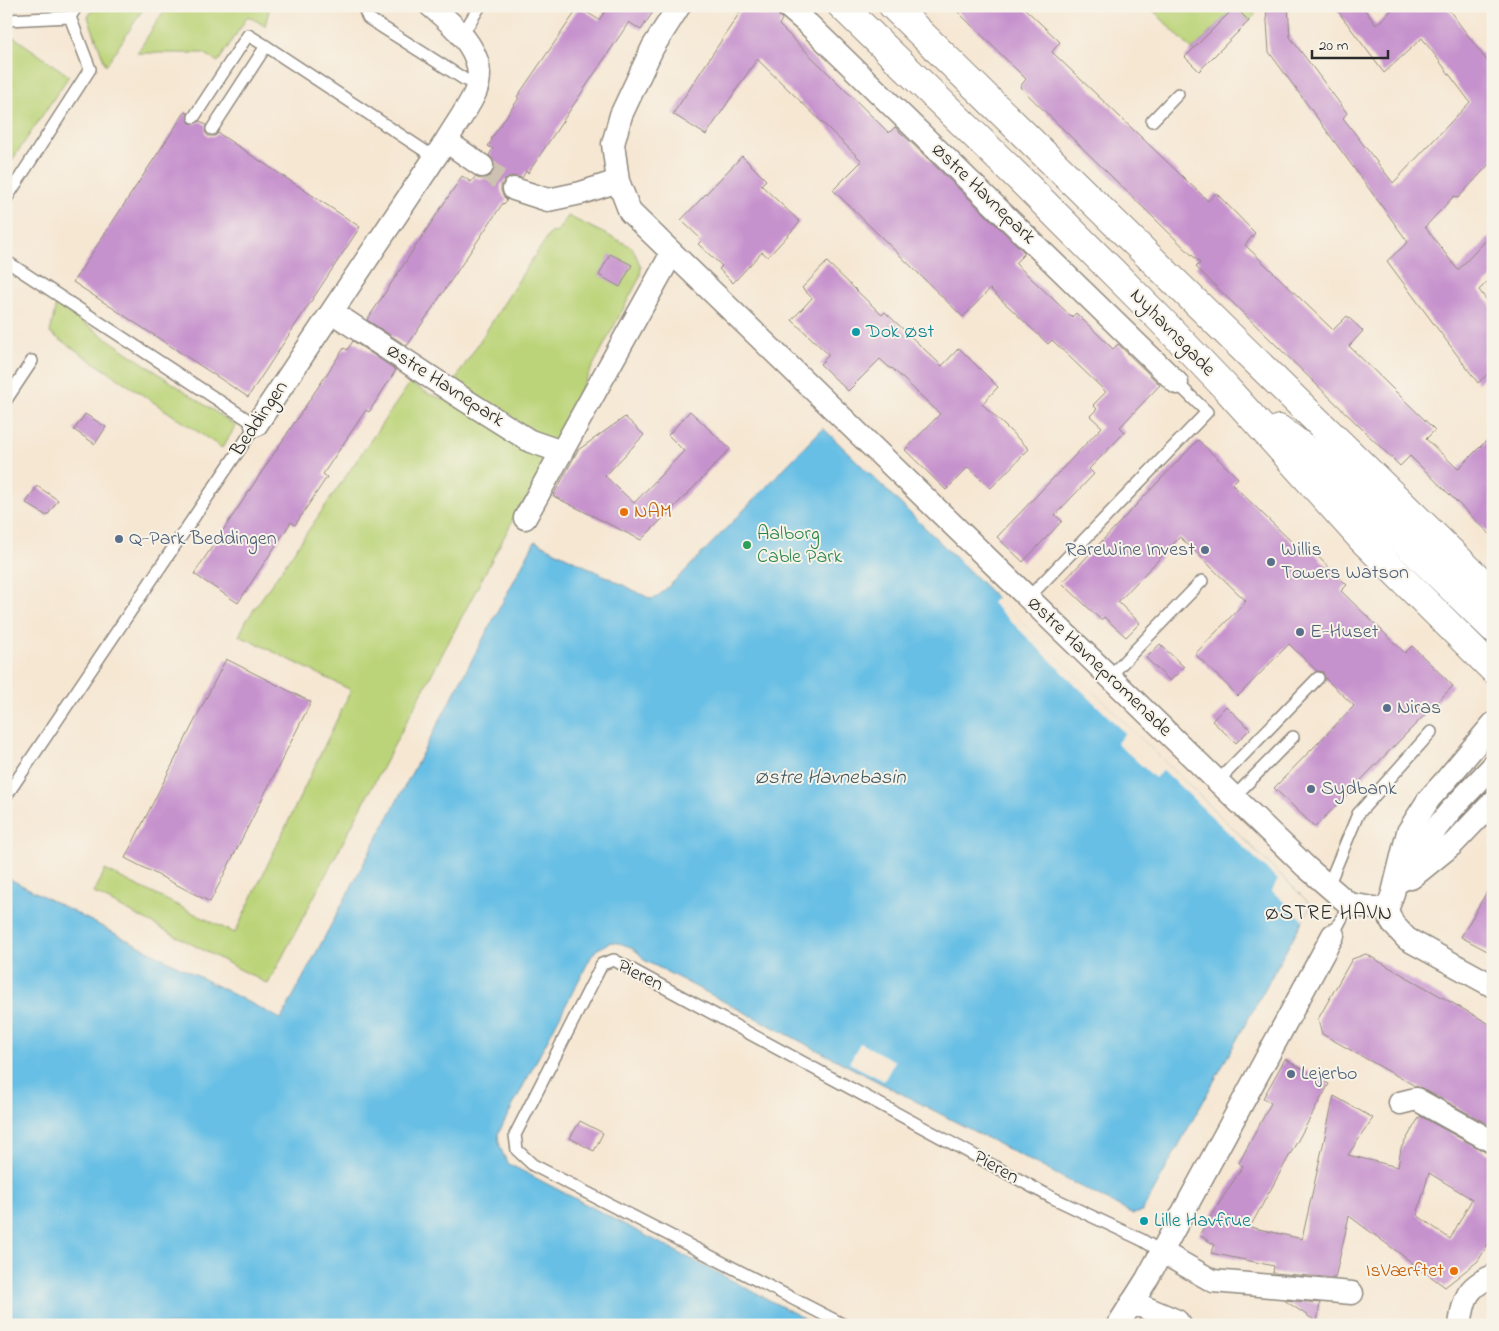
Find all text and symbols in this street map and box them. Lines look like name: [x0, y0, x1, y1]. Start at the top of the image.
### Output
scale bar: [1312, 28, 1388, 60]
text: 20 m: [1319, 35, 1349, 57]
street label: Østre Havnepark: [924, 136, 1042, 252]
street label: Nyhavnsgade: [1122, 282, 1222, 384]
place label: Dok Øst: [865, 318, 935, 347]
marker: Dok Øst: [850, 326, 862, 338]
street label: Østre Havnepark: [380, 337, 510, 435]
street label: Beddingen: [223, 375, 297, 464]
place label: NAM: [634, 498, 672, 527]
marker: NAM: [618, 506, 630, 518]
place label: Aalborg Cable Park: [757, 520, 842, 572]
place label: Q-Park Beddingen: [129, 525, 277, 555]
marker: Q-Park Beddingen: [113, 533, 125, 545]
place label: RareWine Invest: [1065, 536, 1195, 565]
place label: Willis Towers Watson: [1281, 536, 1409, 588]
marker: Aalborg Cable Park: [741, 539, 753, 551]
marker: RareWine Invest: [1199, 544, 1211, 556]
marker: Willis Towers Watson: [1265, 556, 1277, 568]
street label: Østre Havnepromenade: [1020, 590, 1178, 744]
place label: E-Huset: [1310, 618, 1379, 647]
marker: E-Huset: [1294, 626, 1306, 638]
place label: Niras: [1397, 694, 1441, 723]
marker: Niras: [1381, 702, 1393, 714]
water label: Østre Havnebasin: [754, 763, 906, 793]
place label: Sydbank: [1321, 775, 1397, 804]
marker: Sydbank: [1305, 783, 1317, 795]
district label: ØSTRE HAVN: [1265, 899, 1393, 929]
street label: Pieren: [612, 952, 668, 1000]
place label: Lejerbo: [1301, 1060, 1357, 1089]
marker: Lejerbo: [1285, 1068, 1297, 1080]
street label: Pieren: [968, 1144, 1024, 1192]
place label: Lille Havfrue: [1154, 1207, 1251, 1236]
marker: Lille Havfrue: [1138, 1215, 1150, 1227]
place label: IsVærftet: [1366, 1257, 1444, 1286]
marker: IsVærftet: [1448, 1265, 1460, 1277]

